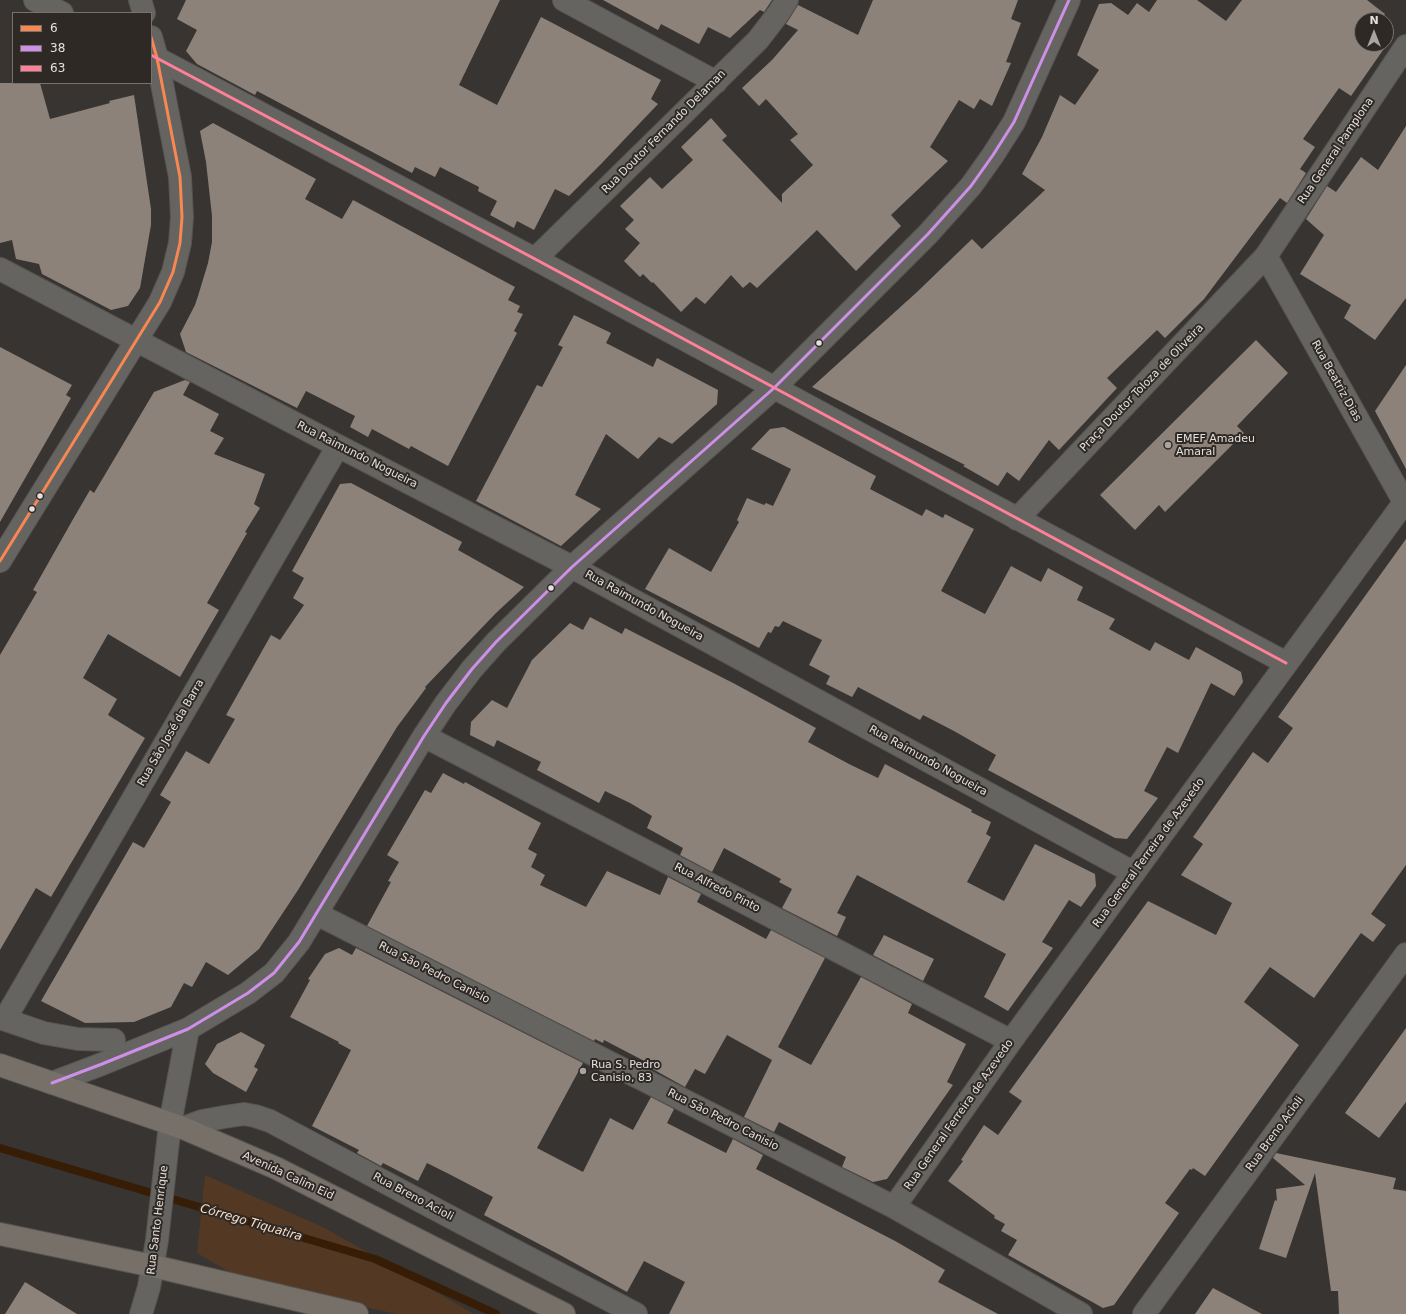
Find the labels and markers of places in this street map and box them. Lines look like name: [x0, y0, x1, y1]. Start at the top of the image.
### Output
unlabelled marker: [814, 338, 824, 348]
place label: EMEF Amadeu Amaral: [1176, 432, 1255, 458]
marker: EMEF Amadeu Amaral: [1163, 440, 1173, 450]
unlabelled marker: [35, 491, 45, 501]
unlabelled marker: [27, 504, 37, 514]
unlabelled marker: [546, 583, 556, 593]
place label: Rua S. Pedro Canisio, 83: [591, 1058, 660, 1084]
marker: Rua S. Pedro Canisio, 83: [578, 1066, 588, 1076]

